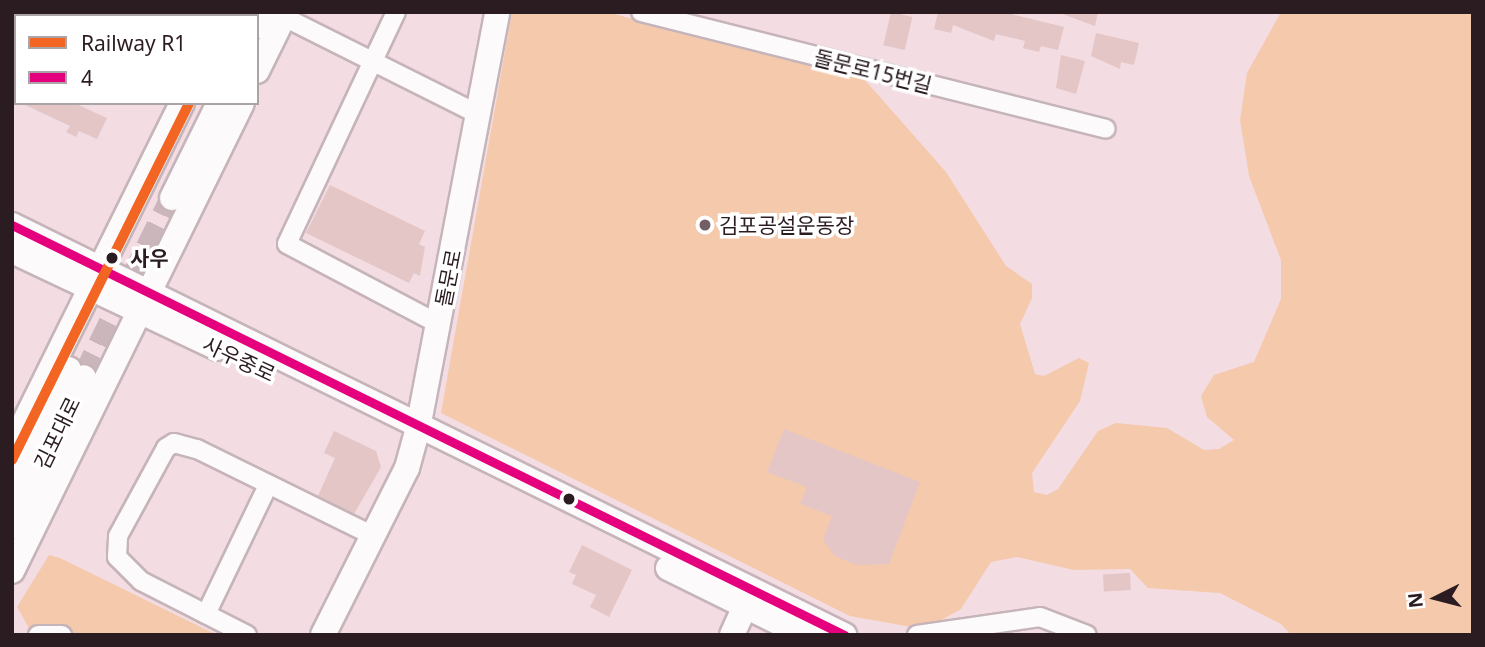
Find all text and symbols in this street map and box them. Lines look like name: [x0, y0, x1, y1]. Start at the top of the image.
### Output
legend: [14, 14, 259, 105]
text: Railway R1: [81, 29, 186, 57]
street label: 돌문로15번길: [811, 44, 935, 98]
text: 4: [81, 64, 93, 92]
place label: 김포공설운동장: [719, 212, 854, 238]
marker: 김포공설운동장: [697, 217, 713, 233]
place label: 사우: [130, 245, 169, 271]
marker: 사우: [101, 247, 123, 269]
street label: 돌문로: [430, 247, 466, 309]
street label: 사우중로: [199, 331, 279, 387]
street label: 김포대로: [29, 393, 85, 473]
unlabelled marker: [562, 492, 576, 506]
north arrow: [1401, 563, 1471, 633]
text: N: [1401, 591, 1429, 609]

